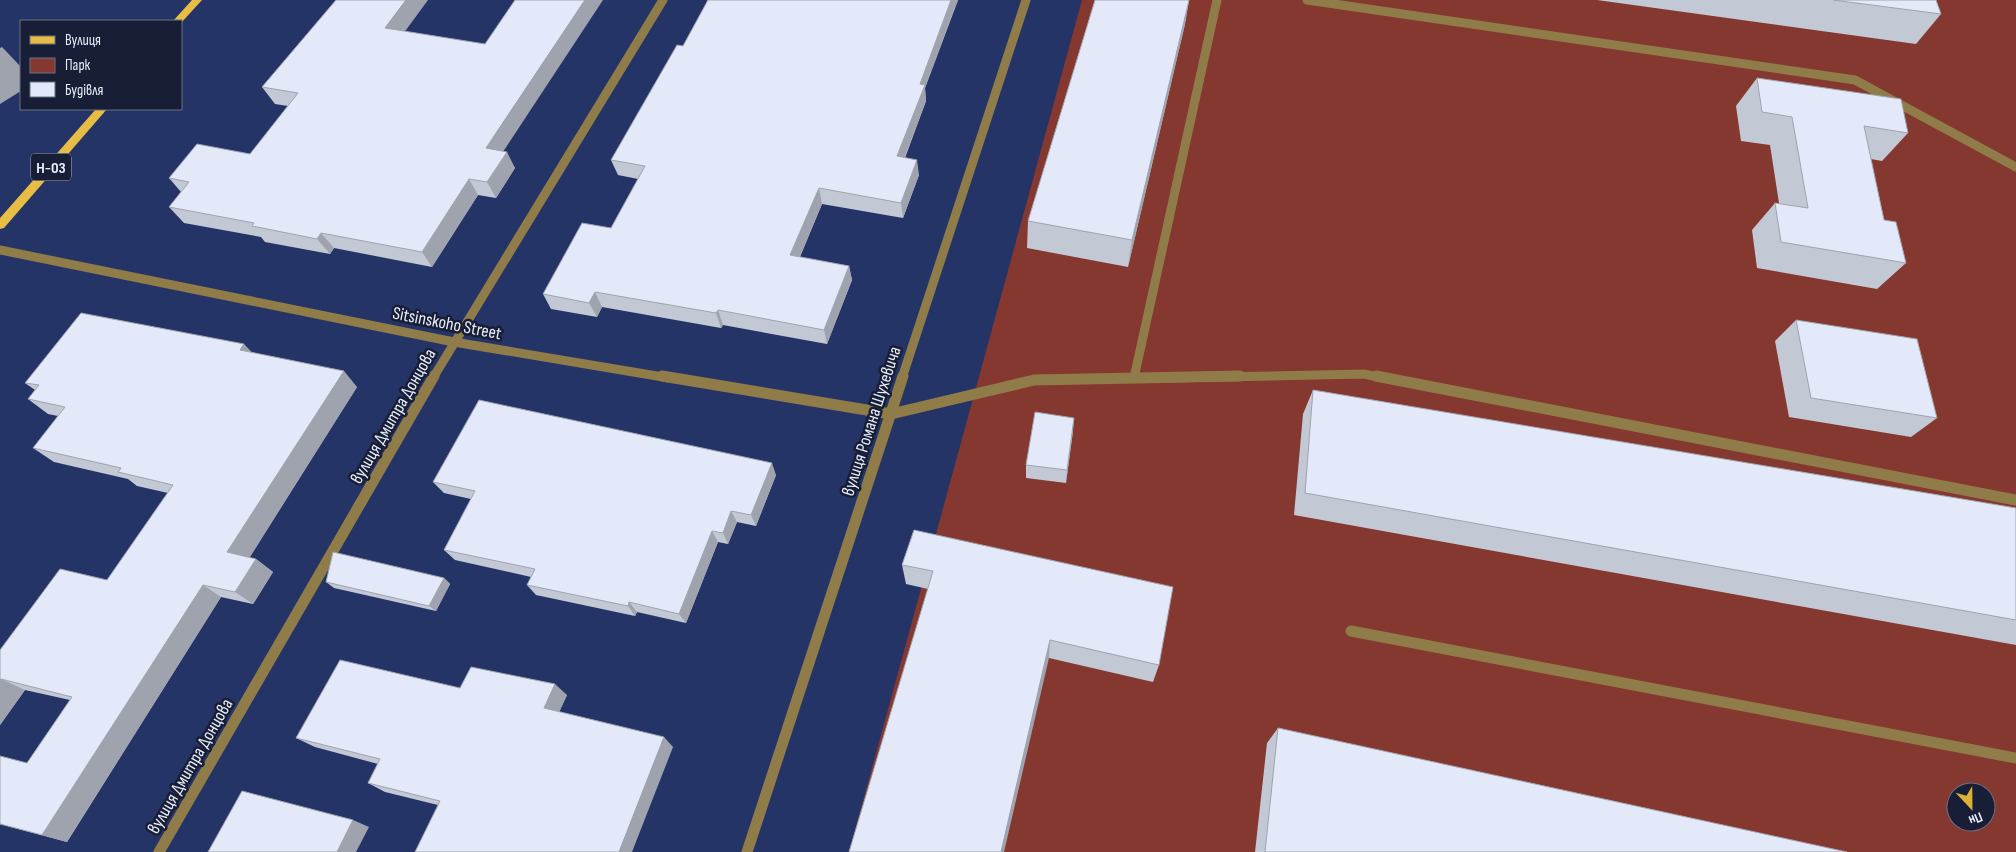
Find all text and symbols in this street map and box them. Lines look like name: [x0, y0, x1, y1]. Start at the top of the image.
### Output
legend: [20, 20, 182, 110]
text: Вулиця: [65, 31, 101, 50]
text: Парк: [65, 56, 91, 75]
text: Будівля: [65, 81, 104, 100]
road number: Н-03: [31, 154, 71, 180]
street label: Sitsinskoho Street: [391, 303, 504, 344]
street label: вулиця Романа Шухевича: [837, 344, 906, 498]
street label: вулиця Дмитра Донцова: [346, 345, 441, 487]
street label: вулиця Дмитра Донцова: [143, 695, 238, 837]
north arrow: [1946, 782, 1996, 832]
text: Пн: [1966, 808, 1985, 829]

